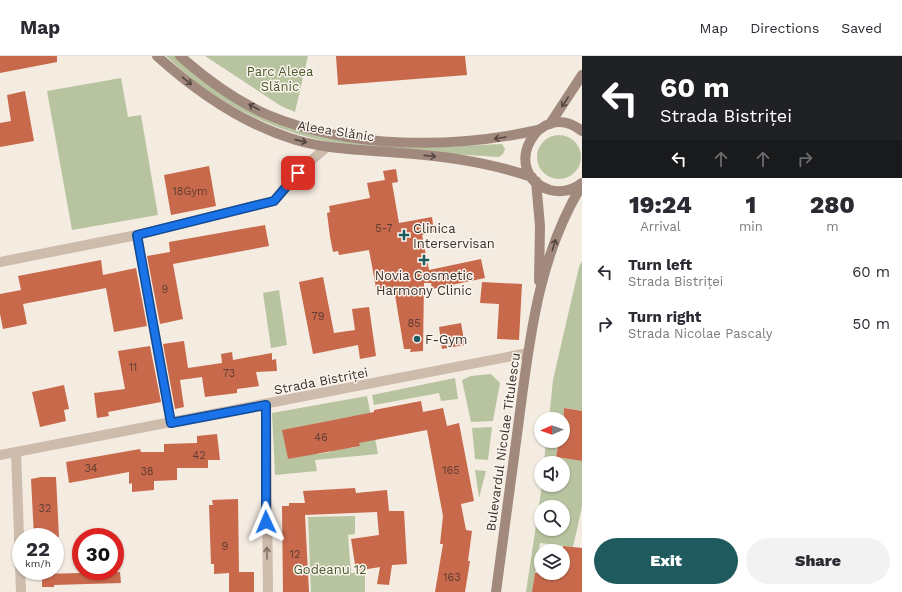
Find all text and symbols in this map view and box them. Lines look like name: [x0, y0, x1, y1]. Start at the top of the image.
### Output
text: Map: [20, 16, 60, 39]
text: Map: [700, 20, 728, 36]
text: Directions: [750, 20, 819, 36]
text: Saved: [841, 20, 882, 36]
park label: Parc Aleea Slănic: [247, 64, 314, 94]
text: 60 m: [660, 71, 730, 104]
icon: left: [594, 72, 646, 124]
one-way arrow: [181, 77, 192, 86]
one-way arrow: [560, 96, 569, 107]
one-way arrow: [248, 103, 260, 110]
text: Strada Bistriței: [660, 105, 792, 126]
street label: Aleea Slănic: [297, 118, 375, 144]
one-way arrow: [494, 134, 507, 142]
one-way arrow: [294, 137, 307, 145]
icon: left: [668, 148, 690, 170]
icon: ahead: [710, 148, 732, 170]
icon: ahead: [752, 148, 774, 170]
icon: right: [794, 148, 816, 170]
one-way arrow: [423, 152, 436, 159]
pin: [281, 156, 315, 190]
icon: arrive: [287, 162, 309, 184]
house number: 18Gym: [172, 185, 208, 198]
text: 19:24: [629, 191, 692, 219]
text: 1: [745, 191, 756, 219]
text: 280: [810, 191, 855, 219]
text: Arrival: [640, 219, 681, 234]
text: min: [739, 219, 763, 234]
text: m: [826, 219, 839, 234]
place label: Clinica Interservisan: [413, 221, 495, 251]
house number: 5-7: [375, 222, 393, 235]
marker: Clinica Interservisan: [398, 229, 410, 241]
one-way arrow: [551, 239, 558, 252]
marker: Novia Cosmetic Harmony Clinic: [418, 254, 430, 266]
text: Turn left: [628, 256, 692, 274]
icon: left: [594, 261, 616, 283]
text: 60 m: [852, 263, 890, 281]
place label: Novia Cosmetic Harmony Clinic: [375, 268, 473, 298]
text: Strada Bistriței: [628, 274, 723, 289]
house number: 9: [162, 283, 169, 296]
text: Turn right: [628, 308, 701, 326]
house number: 79: [312, 310, 325, 323]
icon: right: [594, 313, 616, 335]
text: 50 m: [853, 315, 890, 333]
house number: 85: [407, 317, 421, 330]
text: Strada Nicolae Pascaly: [628, 326, 772, 341]
place label: F-Gym: [425, 332, 467, 347]
marker: F-Gym: [412, 334, 422, 344]
street label: Bulevardul Nicolae Titulescu: [483, 352, 523, 532]
house number: 11: [129, 361, 137, 374]
street label: Strada Bistriței: [273, 365, 369, 398]
house number: 73: [223, 367, 235, 380]
north arrow: [534, 412, 570, 448]
map controls: [534, 412, 570, 580]
house number: 46: [314, 431, 328, 444]
house number: 42: [192, 449, 206, 462]
button: sound: [534, 456, 570, 492]
house number: 34: [84, 462, 98, 475]
house number: 165: [442, 464, 460, 477]
house number: 38: [140, 465, 154, 478]
button: search: [534, 500, 570, 536]
position arrow: [245, 501, 287, 543]
house number: 32: [39, 502, 51, 515]
speed limit sign: 30: [72, 528, 124, 580]
text: 22: [26, 537, 50, 561]
button: Exit: [594, 538, 738, 584]
button: Share: [746, 538, 890, 584]
house number: 9: [222, 540, 229, 553]
button: layers: [534, 544, 570, 580]
one-way arrow: [263, 547, 271, 560]
house number: 12: [290, 548, 300, 561]
text: km/h: [25, 558, 51, 569]
park label: Godeanu 12: [293, 562, 367, 577]
house number: 163: [443, 571, 461, 584]

